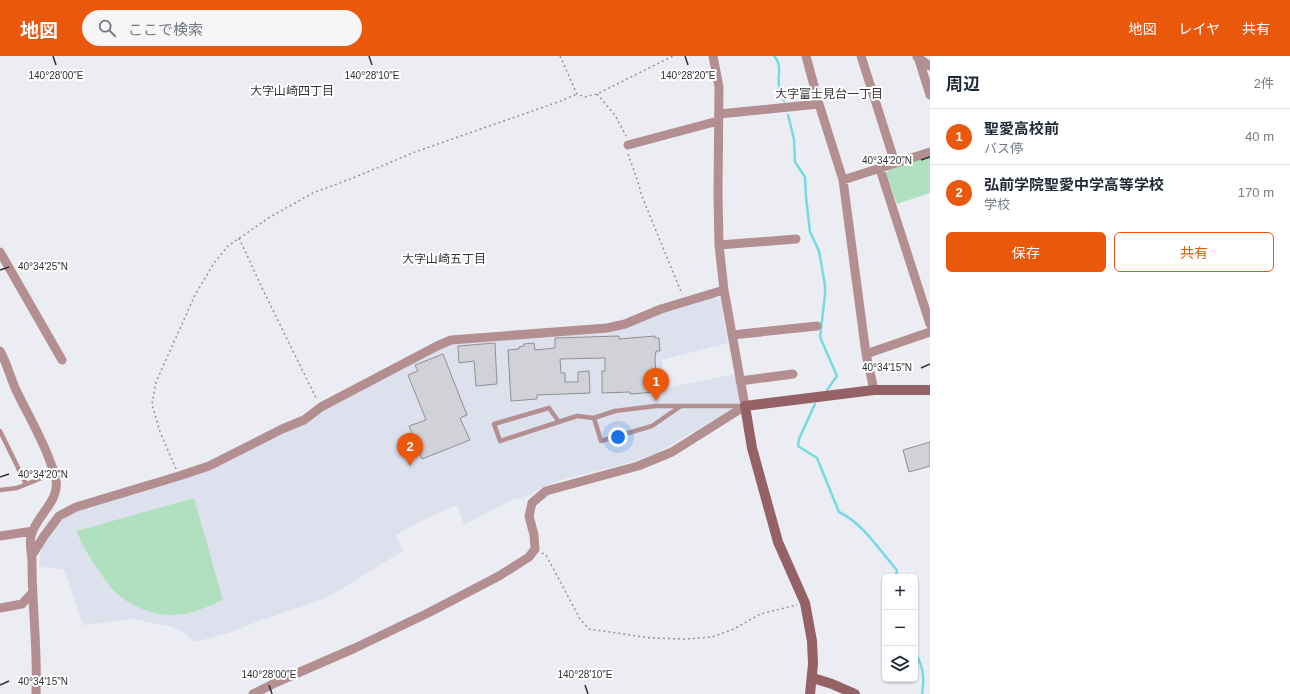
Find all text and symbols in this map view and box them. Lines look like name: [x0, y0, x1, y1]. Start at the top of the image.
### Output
search box: [82, 10, 362, 46]
icon: search: [96, 17, 118, 39]
text: 地図: [20, 20, 58, 41]
text: ここで検索: [128, 21, 203, 38]
text: 地図: [1128, 21, 1156, 37]
text: レイヤ: [1178, 21, 1220, 37]
text: 共有: [1242, 21, 1270, 37]
text: 140°28'00"E: [28, 70, 84, 81]
text: 140°28'10"E: [344, 70, 400, 81]
text: 140°28'20"E: [660, 70, 716, 81]
text: 周辺: [946, 75, 980, 94]
text: 2件: [1254, 76, 1274, 91]
district label: 大字山崎四丁目: [250, 84, 334, 98]
district label: 大字富士見台一丁目: [775, 87, 883, 101]
text: 聖愛高校前: [984, 120, 1059, 137]
text: 1: [955, 129, 963, 144]
text: 40 m: [1245, 129, 1274, 144]
text: バス停: [984, 141, 1023, 156]
text: 40°34'20"N: [862, 155, 912, 166]
text: 弘前学院聖愛中学高等学校: [984, 176, 1164, 193]
text: 2: [955, 185, 963, 200]
text: 170 m: [1238, 185, 1274, 200]
text: 学校: [984, 197, 1010, 212]
button: 保存: [946, 232, 1106, 272]
button: 共有: [1114, 232, 1274, 272]
district label: 大字山崎五丁目: [402, 252, 486, 266]
text: 40°34'25"N: [18, 261, 68, 272]
text: 40°34'15"N: [862, 362, 912, 373]
pin: 1: [643, 368, 669, 401]
your location: [608, 427, 628, 447]
pin: 2: [397, 433, 423, 466]
text: 40°34'20"N: [18, 469, 68, 480]
map controls: [882, 574, 918, 682]
button: +: [882, 574, 918, 610]
button: −: [882, 610, 918, 646]
button: layers: [882, 646, 918, 682]
text: 140°28'00"E: [241, 669, 297, 680]
text: 140°28'10"E: [557, 669, 613, 680]
text: 40°34'15"N: [18, 676, 68, 687]

